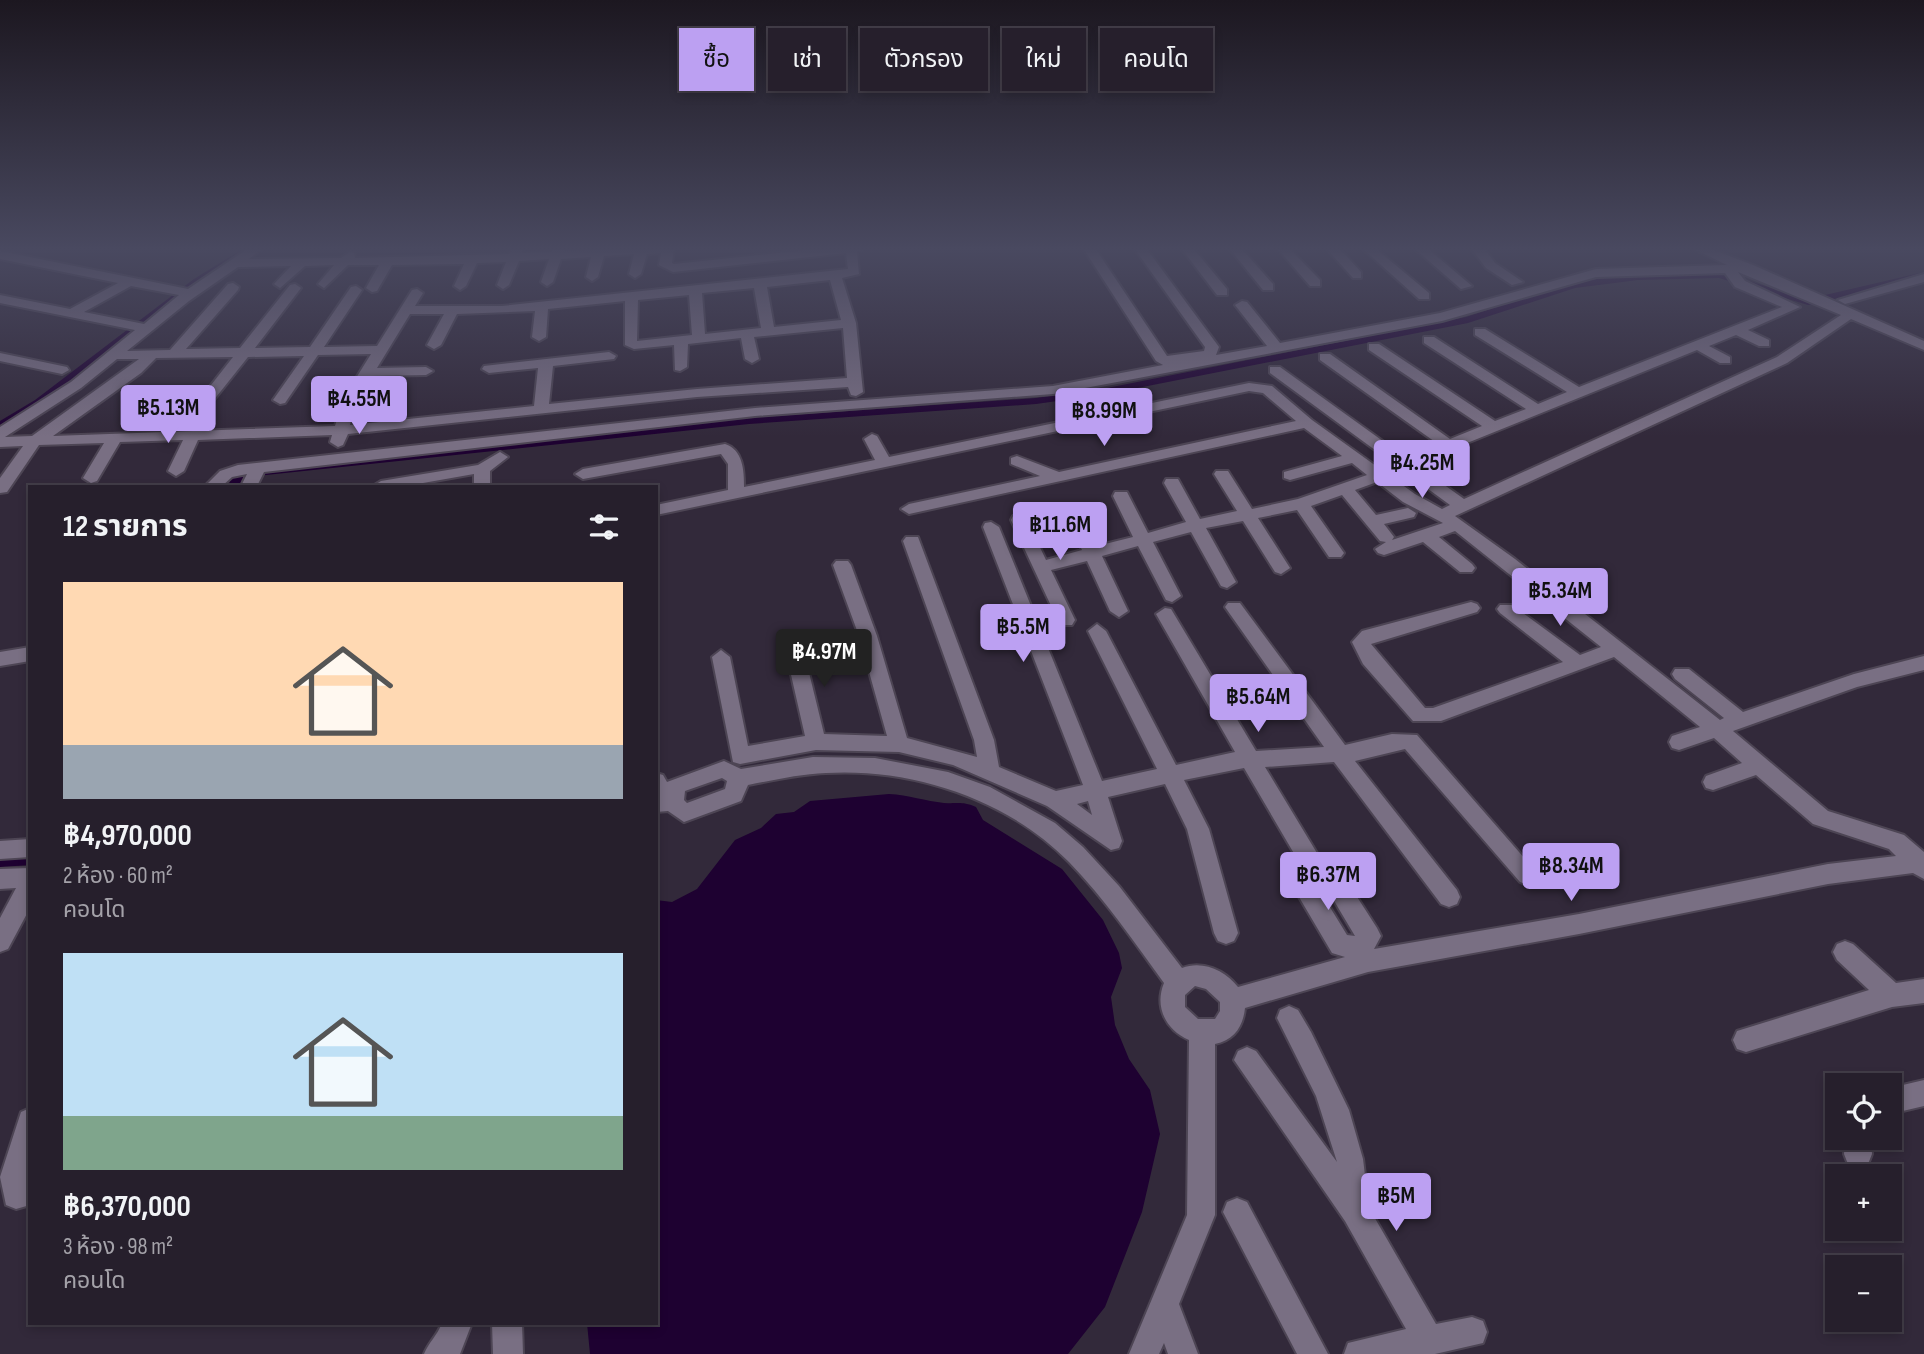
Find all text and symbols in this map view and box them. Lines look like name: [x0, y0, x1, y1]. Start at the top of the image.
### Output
chip: ซื้อ: [679, 28, 754, 91]
chip: เช่า: [768, 28, 846, 91]
chip: ตัวกรอง: [860, 28, 988, 91]
chip: ใหม่: [1002, 28, 1086, 91]
chip: คอนโด: [1100, 28, 1213, 91]
pin: ฿4.55M: [302, 376, 416, 436]
text: ฿4.55M: [327, 385, 391, 413]
pin: ฿5.13M: [111, 386, 225, 445]
pin: ฿8.99M: [1047, 388, 1161, 448]
text: ฿5.13M: [137, 394, 199, 422]
text: ฿8.99M: [1071, 397, 1137, 425]
pin: ฿4.25M: [1365, 440, 1479, 500]
text: ฿4.25M: [1390, 449, 1454, 477]
pin: ฿11.6M: [1003, 503, 1117, 562]
icon: filters: [585, 508, 623, 546]
text: 12 รายการ: [63, 509, 187, 545]
text: ฿11.6M: [1029, 511, 1091, 539]
pin: ฿5.34M: [1503, 568, 1617, 628]
text: ฿5.34M: [1528, 577, 1592, 605]
pin: ฿5.5M: [974, 604, 1072, 664]
text: ฿5.5M: [996, 613, 1050, 641]
icon: home: [280, 628, 406, 754]
pin: ฿4.97M: [767, 630, 881, 689]
text: ฿4.97M: [792, 638, 856, 666]
pin: ฿5.64M: [1201, 674, 1315, 734]
text: ฿5.64M: [1226, 683, 1290, 711]
text: ฿4,970,000: [63, 818, 192, 854]
pin: ฿8.34M: [1514, 844, 1628, 903]
pin: ฿6.37M: [1271, 852, 1385, 912]
text: ฿8.34M: [1539, 852, 1603, 880]
text: ฿6.37M: [1296, 861, 1360, 889]
text: 2 ห้อง · 60 m²: [63, 862, 173, 890]
text: คอนโด: [63, 896, 125, 924]
icon: home: [280, 999, 406, 1125]
map controls: [1825, 1073, 1902, 1332]
button: locate: [1825, 1073, 1902, 1150]
button: +: [1825, 1164, 1902, 1241]
pin: ฿5M: [1362, 1174, 1430, 1233]
text: ฿5M: [1377, 1182, 1415, 1210]
text: ฿6,370,000: [63, 1189, 191, 1225]
text: 3 ห้อง · 98 m²: [63, 1233, 173, 1261]
button: −: [1825, 1255, 1902, 1332]
text: คอนโด: [63, 1267, 125, 1295]

